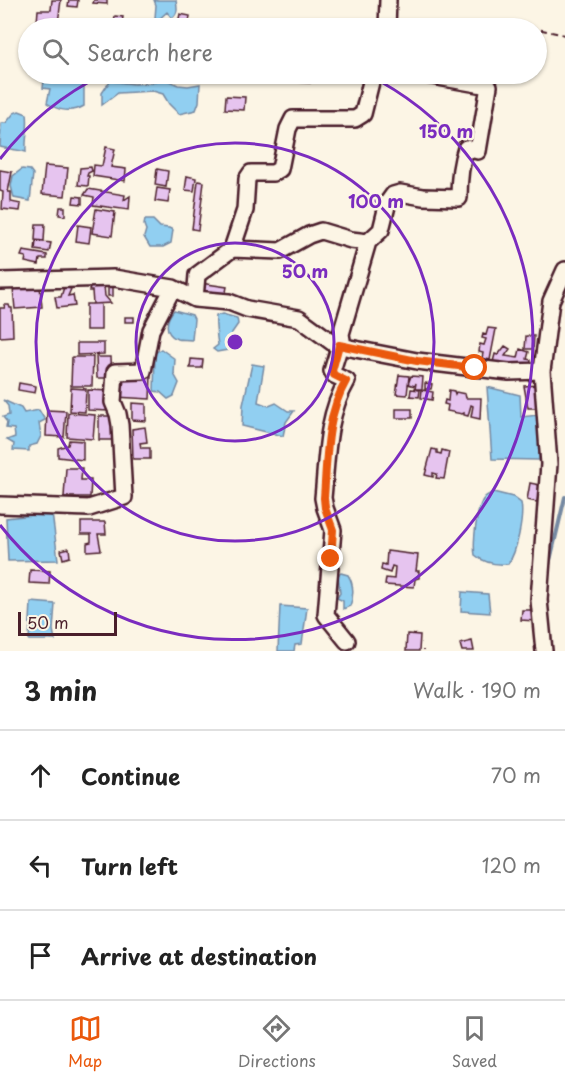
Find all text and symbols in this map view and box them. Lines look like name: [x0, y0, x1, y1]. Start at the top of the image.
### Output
search box: [18, 18, 547, 84]
icon: search: [39, 35, 72, 68]
text: Search here: [87, 35, 213, 68]
text: 150 m: [419, 117, 473, 144]
text: 100 m: [348, 187, 404, 214]
text: 50 m: [282, 257, 328, 284]
centre of rings: [225, 332, 245, 352]
route start: [461, 354, 487, 380]
route end: [317, 545, 343, 571]
scale bar: [18, 609, 117, 636]
text: 50 m: [27, 610, 68, 634]
text: 3 min: [24, 671, 97, 710]
text: Walk · 190 m: [413, 675, 541, 705]
icon: ahead: [24, 759, 57, 792]
text: Continue: [81, 759, 180, 792]
text: 70 m: [491, 760, 541, 790]
icon: left: [24, 849, 57, 882]
text: Turn left: [81, 849, 178, 882]
text: 120 m: [482, 850, 541, 880]
icon: arrive: [24, 939, 57, 972]
text: Arrive at destination: [81, 939, 317, 972]
tab: Map: [68, 1012, 102, 1072]
tab: Directions: [238, 1012, 316, 1072]
tab: Saved: [452, 1012, 497, 1072]

